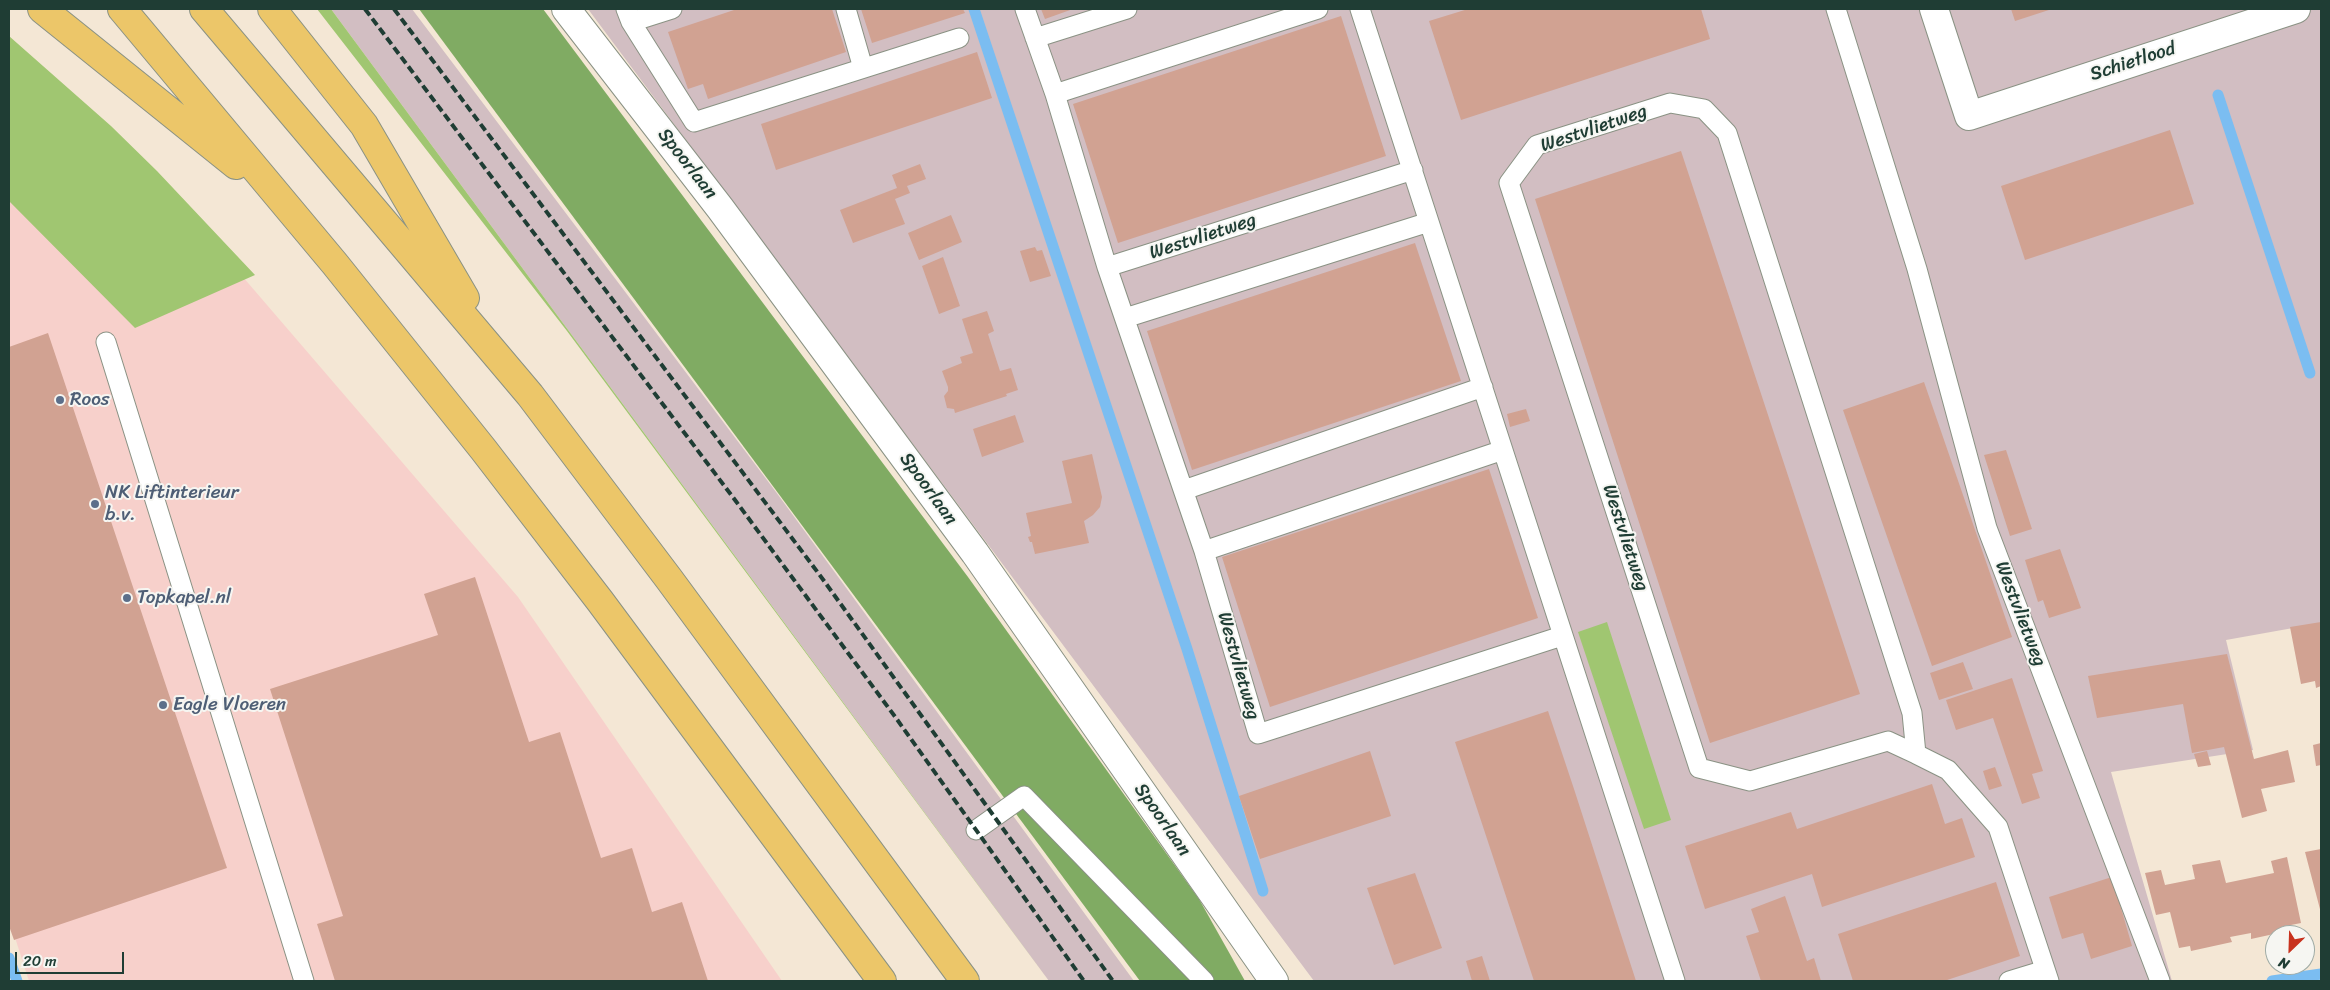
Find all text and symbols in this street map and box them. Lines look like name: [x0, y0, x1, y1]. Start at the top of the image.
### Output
street label: Schietlood: [2087, 37, 2179, 87]
street label: Westvlietweg: [1538, 100, 1650, 158]
street label: Spoorlaan: [652, 124, 722, 204]
street label: Westvlietweg: [1147, 209, 1259, 265]
place label: Roos: [70, 389, 110, 411]
marker: Roos: [54, 394, 66, 406]
street label: Spoorlaan: [894, 448, 962, 530]
place label: NK Liftinterieur b.v.: [105, 482, 238, 526]
street label: Westvlietweg: [1597, 482, 1653, 594]
marker: NK Liftinterieur b.v.: [89, 498, 101, 510]
street label: Westvlietweg: [1989, 558, 2051, 670]
place label: Topkapel.nl: [137, 587, 231, 609]
marker: Topkapel.nl: [121, 592, 133, 604]
street label: Westvlietweg: [1212, 610, 1264, 722]
place label: Eagle Vloeren: [173, 694, 286, 716]
marker: Eagle Vloeren: [157, 699, 169, 711]
street label: Spoorlaan: [1129, 779, 1195, 861]
north arrow: [2265, 925, 2315, 975]
scale bar: [18, 942, 126, 974]
text: 20 m: [23, 948, 57, 974]
text: N: [2275, 950, 2294, 977]

